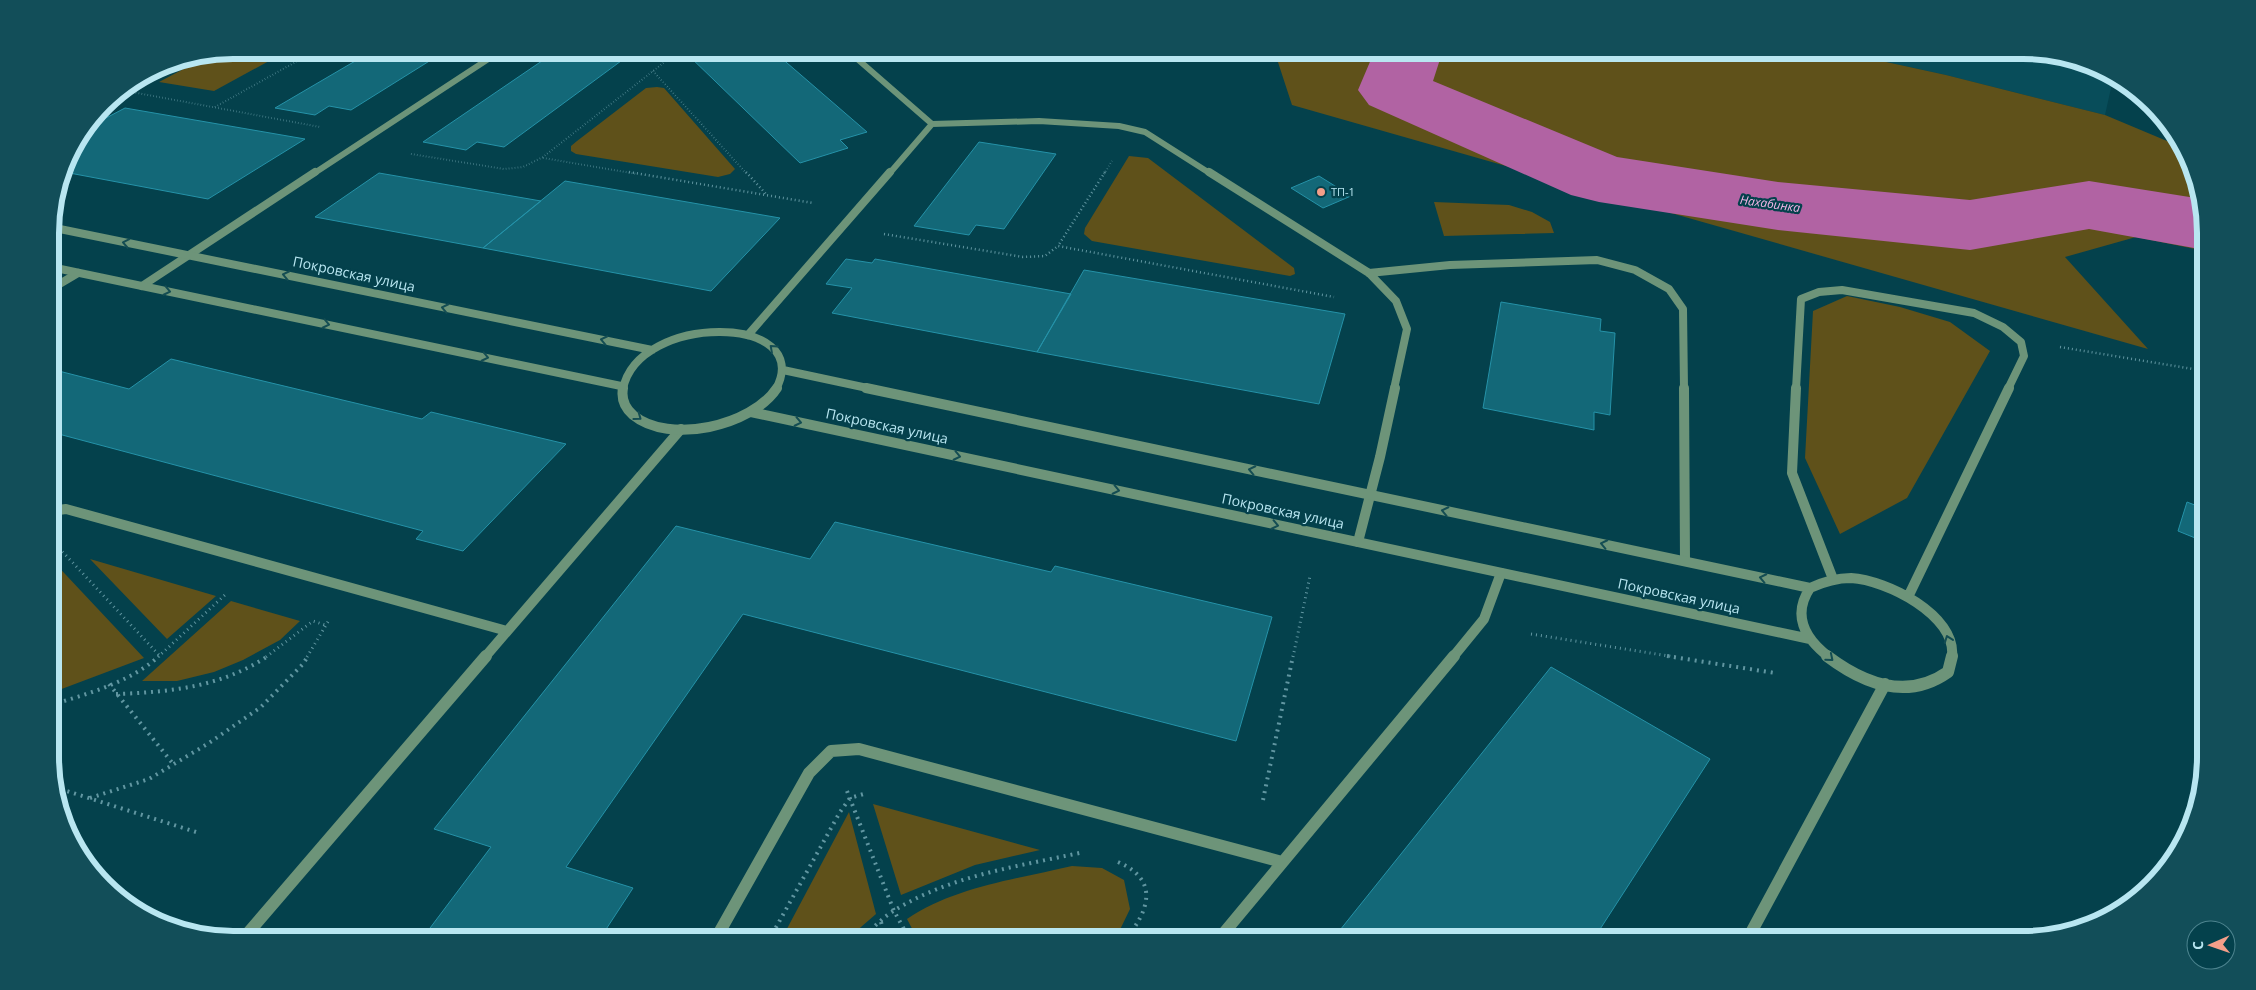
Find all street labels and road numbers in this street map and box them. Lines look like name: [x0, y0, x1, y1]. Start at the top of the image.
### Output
street label: Покровская улица: [291, 251, 417, 296]
street label: Покровская улица: [824, 403, 950, 448]
street label: Покровская улица: [1220, 488, 1346, 533]
street label: Покровская улица: [1616, 573, 1742, 618]

